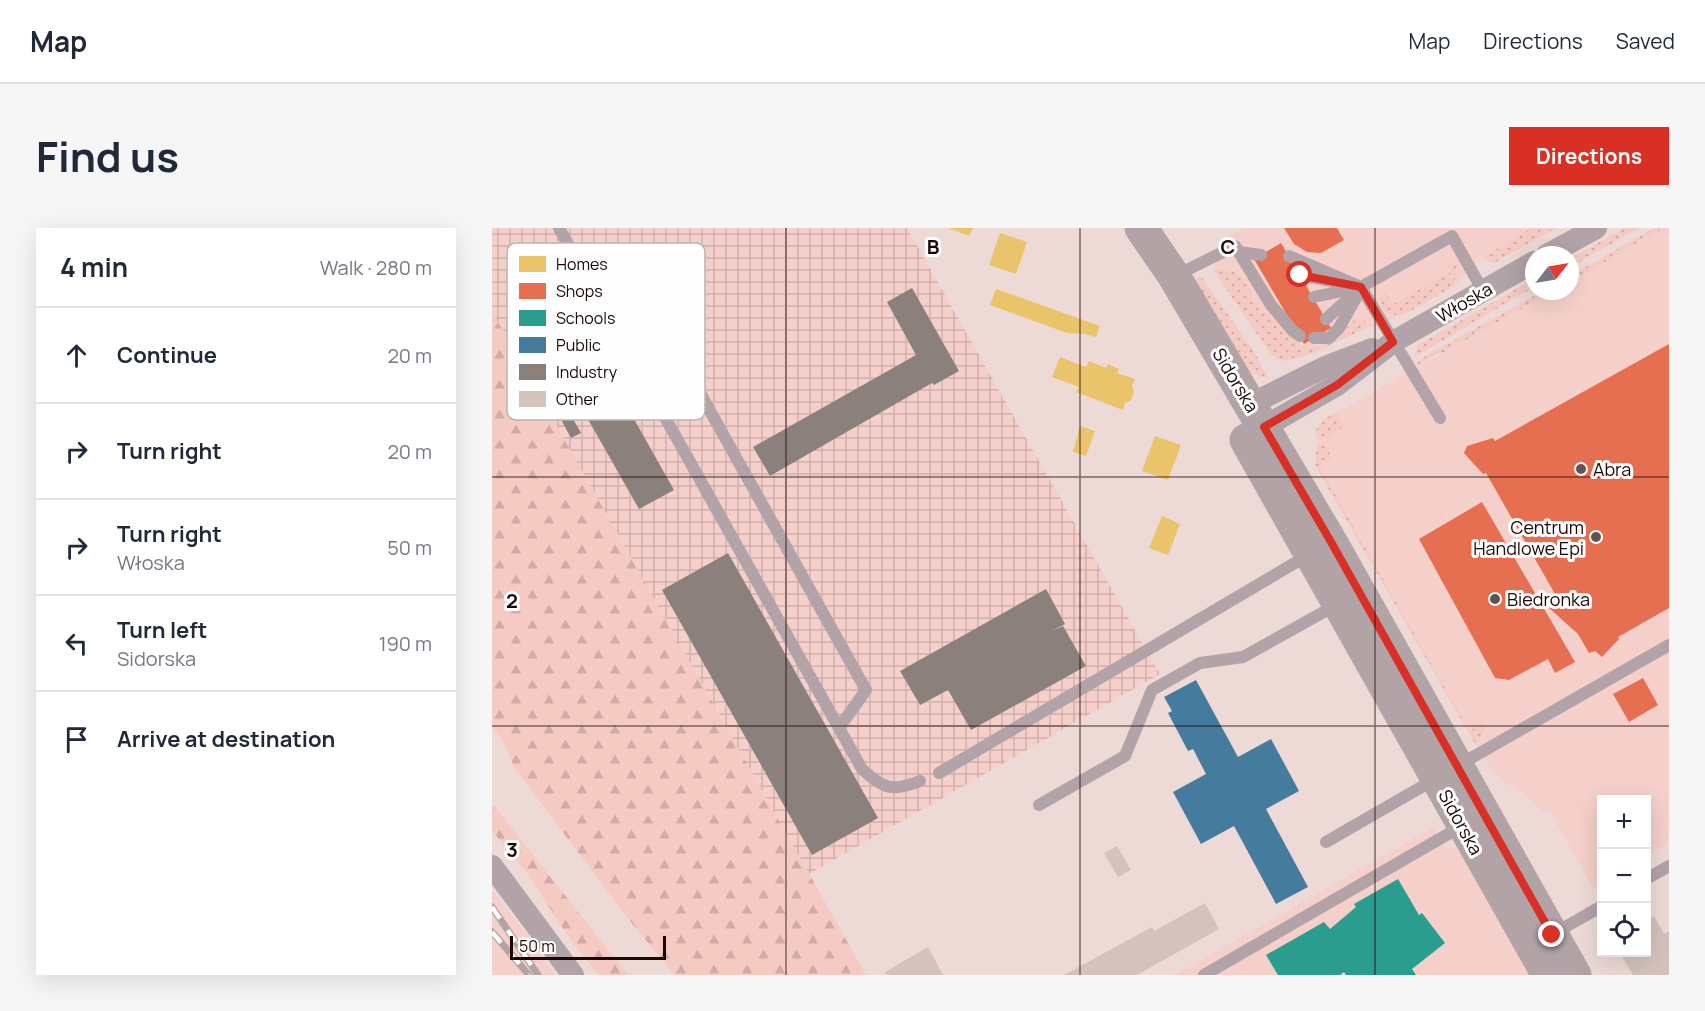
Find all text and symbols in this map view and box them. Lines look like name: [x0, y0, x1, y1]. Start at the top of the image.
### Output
text: Map: [30, 22, 87, 60]
text: Map: [1409, 27, 1450, 55]
text: Directions: [1483, 27, 1583, 55]
text: Saved: [1616, 27, 1675, 55]
text: Find us: [36, 127, 179, 185]
button: Directions: [1509, 127, 1669, 185]
text: B: [927, 233, 940, 260]
text: C: [1221, 233, 1235, 260]
legend: [507, 243, 705, 420]
north arrow: [1525, 246, 1579, 300]
text: 4 min: [60, 249, 128, 285]
text: Homes: [556, 253, 608, 275]
text: Walk · 280 m: [320, 254, 432, 281]
route start: [1286, 261, 1312, 287]
street label: Włoska: [1432, 276, 1496, 328]
text: Shops: [556, 280, 603, 302]
text: Schools: [556, 307, 615, 329]
text: Public: [556, 334, 601, 356]
icon: ahead: [60, 339, 93, 372]
text: Continue: [117, 340, 217, 370]
text: 20 m: [387, 342, 432, 369]
street label: Sidorska: [1207, 343, 1265, 417]
text: Industry: [556, 361, 618, 383]
text: Other: [556, 388, 599, 410]
icon: right: [60, 435, 93, 468]
text: Turn right: [117, 436, 222, 466]
text: 20 m: [387, 438, 432, 465]
place label: Abra: [1593, 457, 1631, 481]
marker: Abra: [1574, 462, 1588, 476]
place label: Centrum Handlowe Epi: [1473, 515, 1584, 560]
text: Turn right: [117, 519, 222, 549]
marker: Centrum Handlowe Epi: [1589, 530, 1603, 544]
icon: right: [60, 531, 93, 564]
text: 50 m: [387, 534, 432, 561]
text: Włoska: [117, 549, 185, 576]
text: 2: [506, 587, 518, 614]
place label: Biedronka: [1507, 587, 1590, 611]
marker: Biedronka: [1488, 592, 1502, 606]
text: Turn left: [117, 615, 207, 645]
icon: left: [60, 627, 93, 660]
text: 190 m: [379, 630, 432, 657]
text: Sidorska: [117, 645, 196, 672]
icon: arrive: [60, 723, 93, 756]
text: Arrive at destination: [117, 724, 335, 754]
street label: Sidorska: [1433, 785, 1489, 859]
map controls: [1597, 795, 1651, 957]
button: +: [1597, 795, 1651, 849]
text: 3: [506, 836, 518, 863]
button: −: [1597, 849, 1651, 903]
button: locate: [1597, 903, 1651, 957]
route end: [1538, 921, 1564, 947]
scale bar: [510, 933, 666, 960]
text: 50 m: [519, 935, 555, 957]

